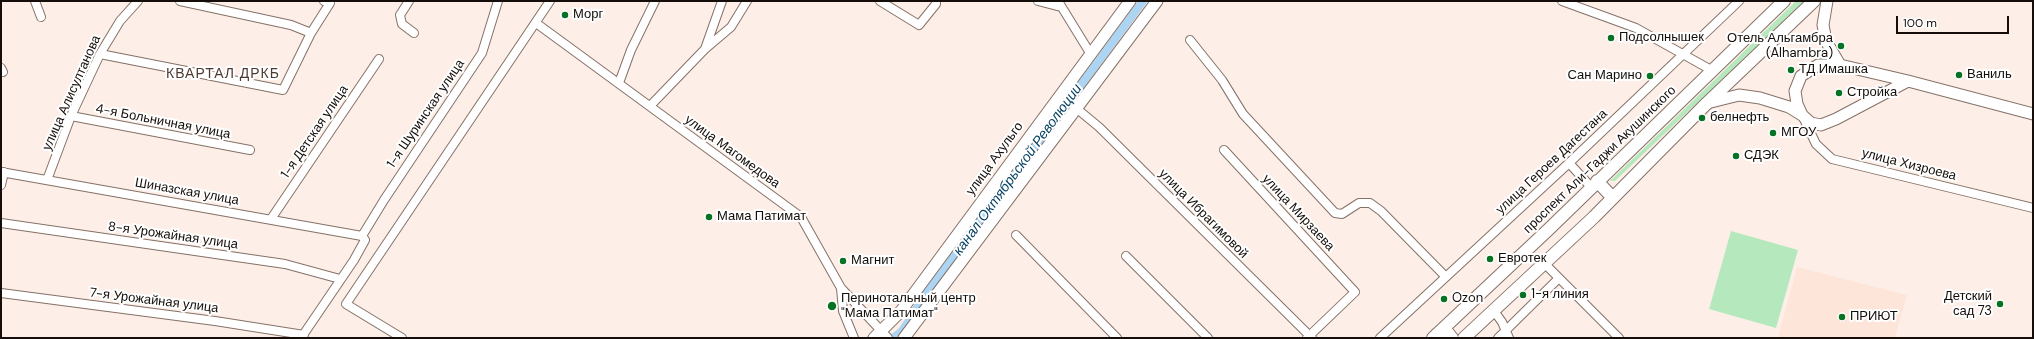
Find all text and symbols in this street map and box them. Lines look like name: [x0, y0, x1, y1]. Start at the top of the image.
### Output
place label: Морг: [573, 7, 603, 23]
scale bar: [1898, 8, 2011, 34]
marker: Морг: [560, 10, 570, 20]
text: 100 m: [1903, 15, 1937, 31]
place label: Подсолнышек: [1619, 30, 1704, 46]
place label: Отель Альгамбра (Alhambra): [1727, 31, 1833, 62]
street label: улица Алисултанова: [40, 33, 104, 153]
marker: Подсолнышек: [1606, 33, 1616, 43]
marker: Отель Альгамбра (Alhambra): [1836, 41, 1846, 51]
street label: 1-я Шуринская улица: [384, 57, 468, 171]
place label: ТД Имашка: [1799, 62, 1868, 78]
marker: ТД Имашка: [1786, 65, 1796, 75]
district label: КВАРТАЛ ДРКБ: [166, 66, 280, 82]
place label: Ваниль: [1967, 67, 2012, 83]
place label: Сан Марино: [1567, 68, 1642, 84]
marker: Ваниль: [1954, 70, 1964, 80]
marker: Сан Марино: [1645, 71, 1655, 81]
water label: канал Октябрьской Революции: [950, 81, 1086, 259]
street label: 1-я Детская улица: [278, 82, 352, 182]
street label: проспект Али-Гаджи Акушинского: [1521, 83, 1679, 237]
place label: Стройка: [1847, 85, 1897, 101]
marker: Стройка: [1834, 88, 1844, 98]
street label: 4-я Больничная улица: [94, 101, 232, 143]
street label: улица Героев Дагестана: [1493, 106, 1611, 218]
place label: белнефть: [1710, 110, 1769, 126]
street label: улица Магомедова: [681, 112, 783, 192]
marker: белнефть: [1697, 113, 1707, 123]
street label: улица Ахульго: [963, 119, 1027, 199]
place label: МГОУ: [1781, 125, 1816, 141]
marker: МГОУ: [1768, 128, 1778, 138]
street label: улица Хизроева: [1860, 146, 1958, 184]
place label: СДЭК: [1744, 148, 1779, 164]
marker: СДЭК: [1731, 151, 1741, 161]
street label: улица Ибрагимовой: [1155, 166, 1251, 262]
street label: улица Мирзаева: [1259, 172, 1337, 254]
street label: Шиназская улица: [134, 175, 240, 209]
place label: Мама Патимат: [717, 209, 806, 225]
marker: Мама Патимат: [704, 212, 714, 222]
street label: 8-я Урожайная улица: [107, 219, 239, 253]
place label: Евротек: [1498, 251, 1546, 267]
place label: Магнит: [851, 253, 894, 269]
marker: Евротек: [1485, 254, 1495, 264]
marker: Магнит: [838, 256, 848, 266]
street label: 7-я Урожайная улица: [89, 285, 219, 317]
place label: 1-я линия: [1531, 287, 1589, 303]
place label: Детский сад 73: [1944, 289, 1992, 320]
marker: 1-я линия: [1518, 290, 1528, 300]
place label: Перинотальный центр "Мама Патимат": [841, 291, 976, 322]
place label: Ozon: [1452, 291, 1483, 307]
marker: Ozon: [1439, 294, 1449, 304]
marker: Детский сад 73: [1995, 299, 2005, 309]
marker: Перинотальный центр "Мама Патимат": [826, 300, 838, 312]
place label: ПРИЮТ: [1850, 309, 1898, 325]
marker: ПРИЮТ: [1837, 312, 1847, 322]

